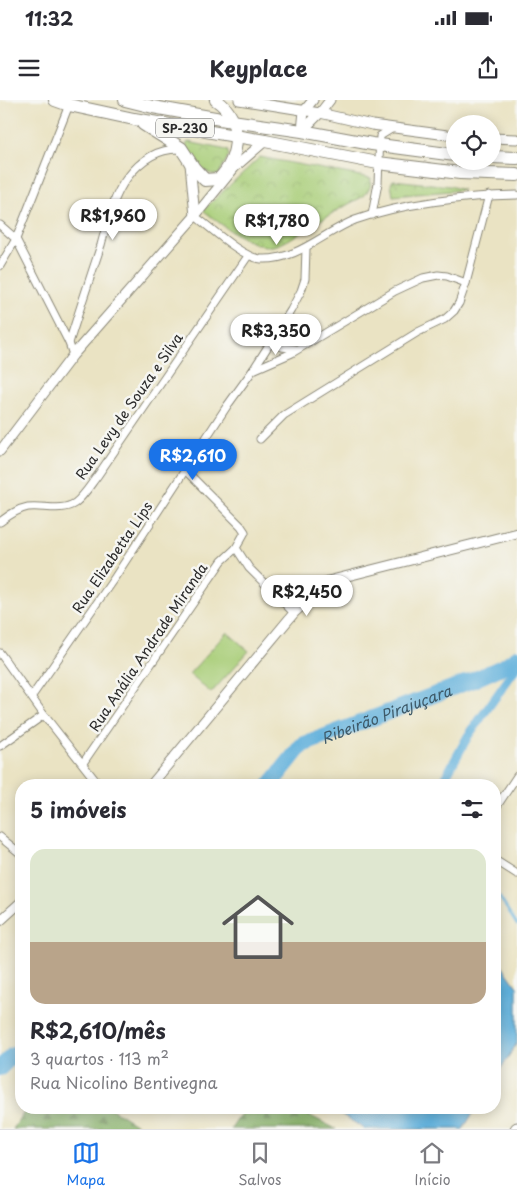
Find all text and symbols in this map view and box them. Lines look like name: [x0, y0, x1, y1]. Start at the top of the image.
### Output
text: 11:32: [25, 4, 73, 32]
text: Keyplace: [210, 51, 307, 84]
icon: menu: [15, 54, 43, 82]
icon: share: [474, 54, 502, 82]
map controls: [446, 115, 501, 170]
button: locate: [446, 115, 501, 170]
road number: SP-230: [156, 118, 214, 138]
pin: R$1,960: [67, 198, 159, 241]
text: R$1,960: [80, 203, 146, 227]
pin: R$1,780: [231, 204, 323, 246]
text: R$1,780: [245, 208, 309, 232]
pin: R$3,350: [230, 314, 322, 356]
text: R$3,350: [241, 318, 311, 342]
street label: Rua Levy de Souza e Silva: [70, 328, 188, 484]
pin: R$2,610: [147, 438, 239, 481]
text: R$2,610: [160, 443, 226, 467]
street label: Rua Elizabetta Lips: [67, 497, 157, 617]
street label: Rua Anália Andrade Miranda: [84, 558, 213, 735]
pin: R$2,450: [261, 574, 353, 617]
text: R$2,450: [272, 579, 342, 603]
water label: Ribeirão Pirajuçara: [317, 678, 455, 748]
text: 5 imóveis: [30, 793, 127, 825]
icon: filters: [458, 795, 486, 823]
icon: home: [213, 882, 303, 972]
text: R$2,610/mês: [30, 1014, 166, 1046]
text: 3 quartos · 113 m²: [30, 1046, 169, 1070]
text: Rua Nicolino Bentivegna: [30, 1070, 218, 1094]
tab: Mapa: [67, 1139, 105, 1190]
tab: Salvos: [238, 1139, 281, 1190]
tab: Início: [414, 1139, 450, 1190]

